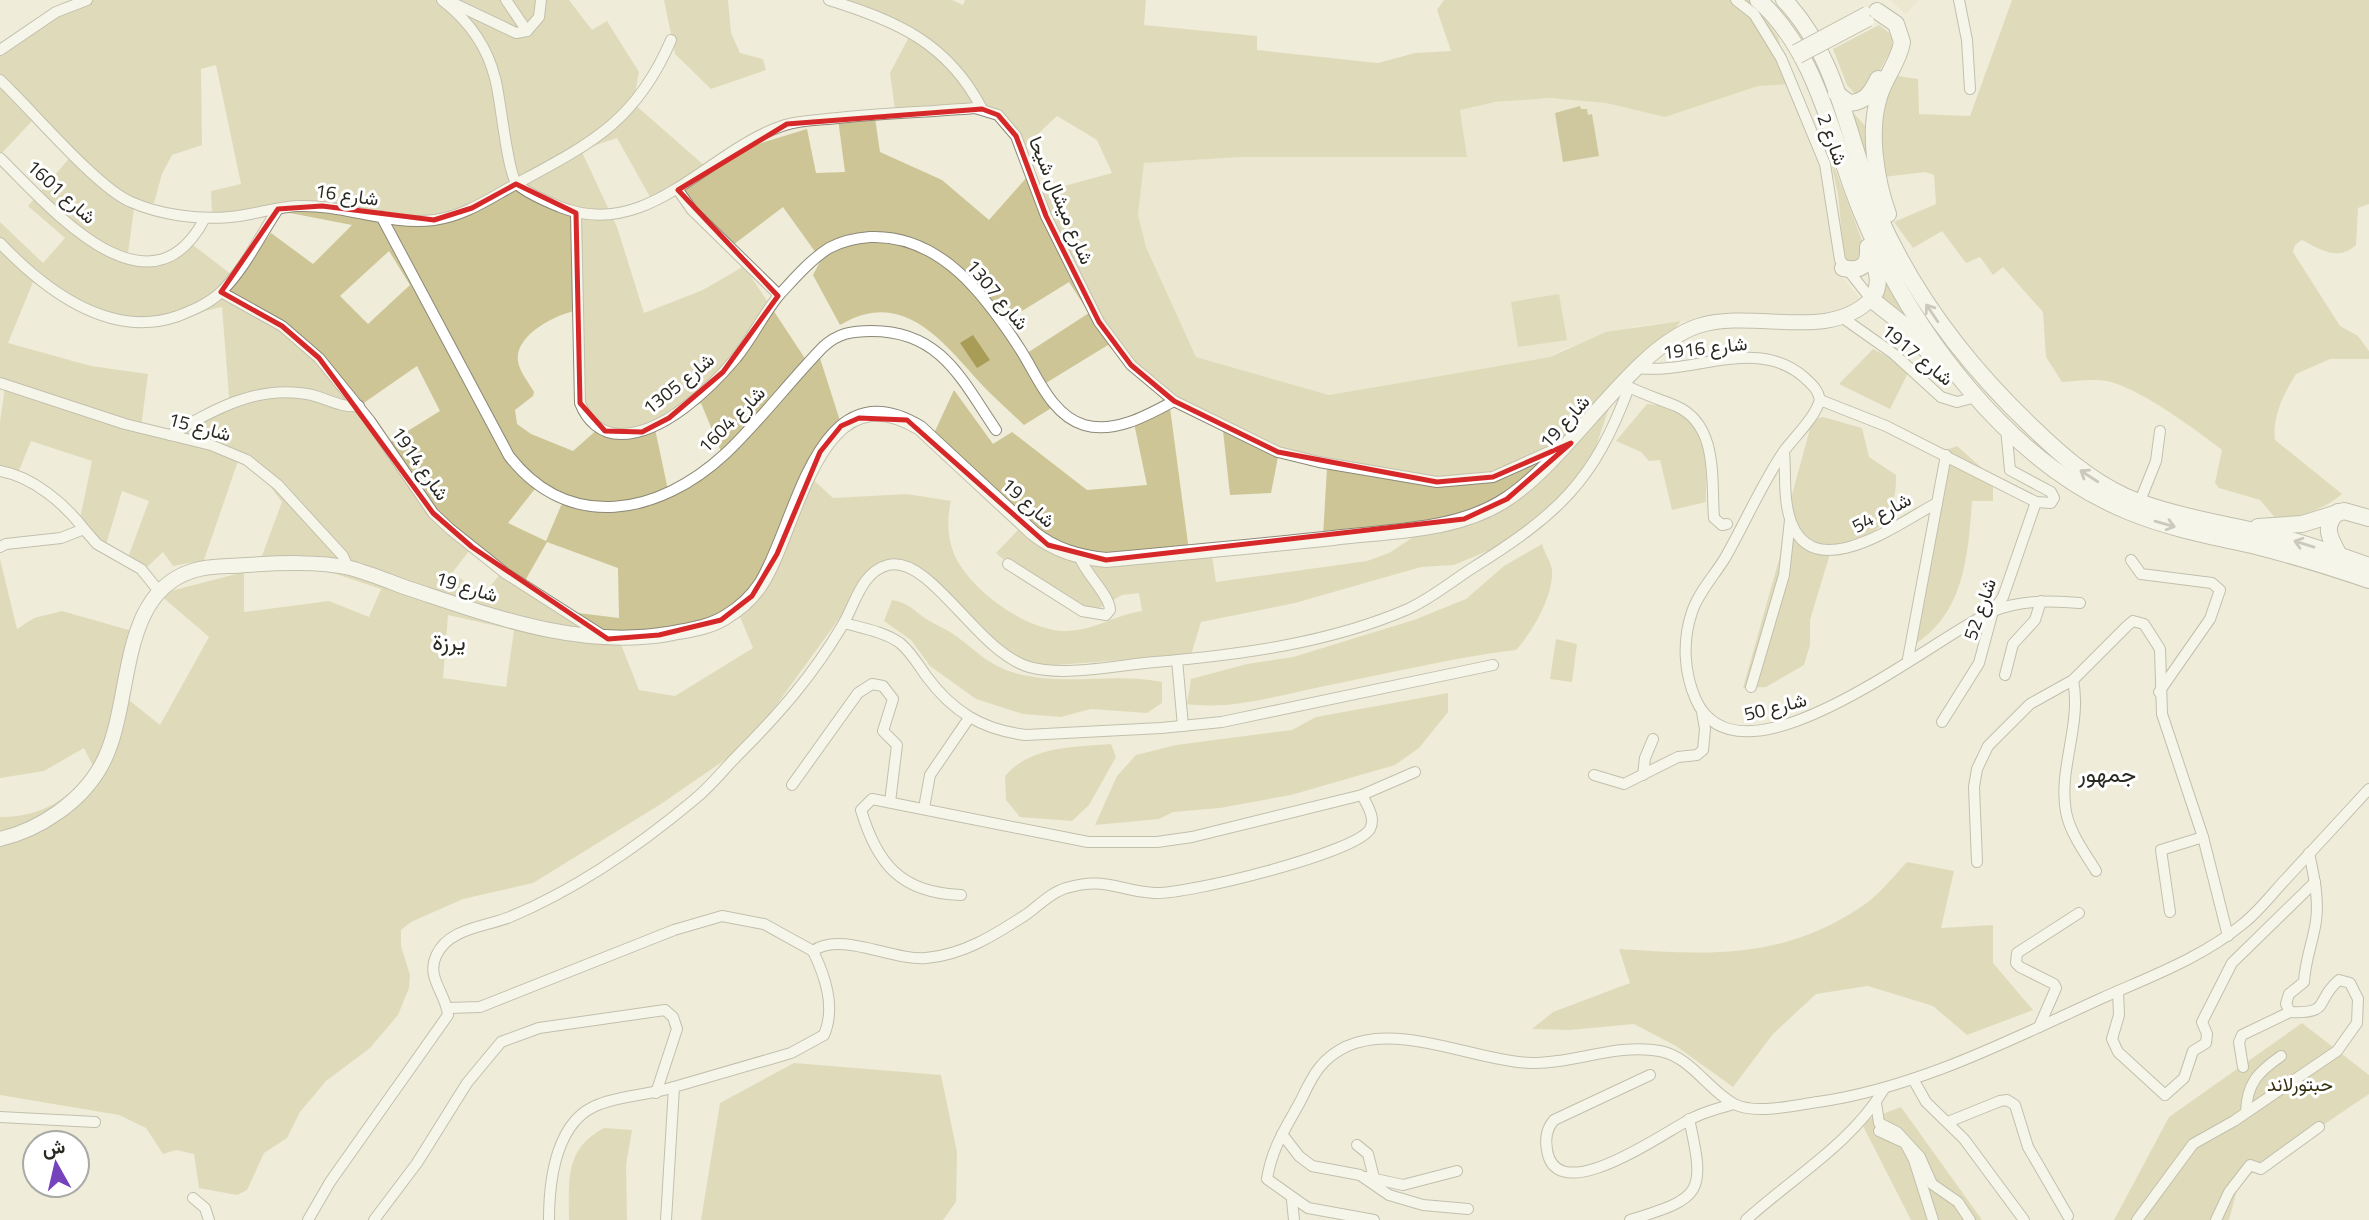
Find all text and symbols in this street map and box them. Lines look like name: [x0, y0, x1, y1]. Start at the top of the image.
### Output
street label: شارع 2: [1810, 109, 1856, 169]
street label: شارع ميشال شيحا: [1022, 131, 1102, 269]
street label: شارع 1601: [21, 152, 103, 230]
street label: شارع 16: [313, 175, 381, 213]
street label: شارع 1307: [960, 252, 1036, 336]
one-way arrow: [1925, 303, 1939, 323]
street label: شارع 1917: [1876, 316, 1960, 392]
street label: شارع 1916: [1661, 328, 1749, 366]
street label: شارع 1305: [636, 345, 720, 421]
street label: شارع 1604: [691, 379, 771, 459]
street label: شارع 19: [1532, 388, 1596, 454]
street label: شارع 15: [165, 404, 235, 448]
street label: شارع 1914: [385, 420, 457, 506]
one-way arrow: [2080, 468, 2099, 483]
street label: شارع 19: [996, 470, 1062, 534]
street label: شارع 54: [1846, 484, 1916, 540]
one-way arrow: [2154, 519, 2176, 532]
one-way arrow: [2294, 537, 2316, 550]
street label: شارع 19: [432, 563, 502, 609]
street label: شارع 52: [1955, 574, 2003, 644]
district label: يرزة: [432, 624, 466, 659]
street label: شارع 50: [1741, 684, 1809, 728]
district label: جمهور: [2077, 756, 2136, 791]
park label: حبتورلاند: [2267, 1069, 2333, 1098]
north arrow: [21, 1129, 91, 1199]
text: ش: [40, 1131, 67, 1163]

